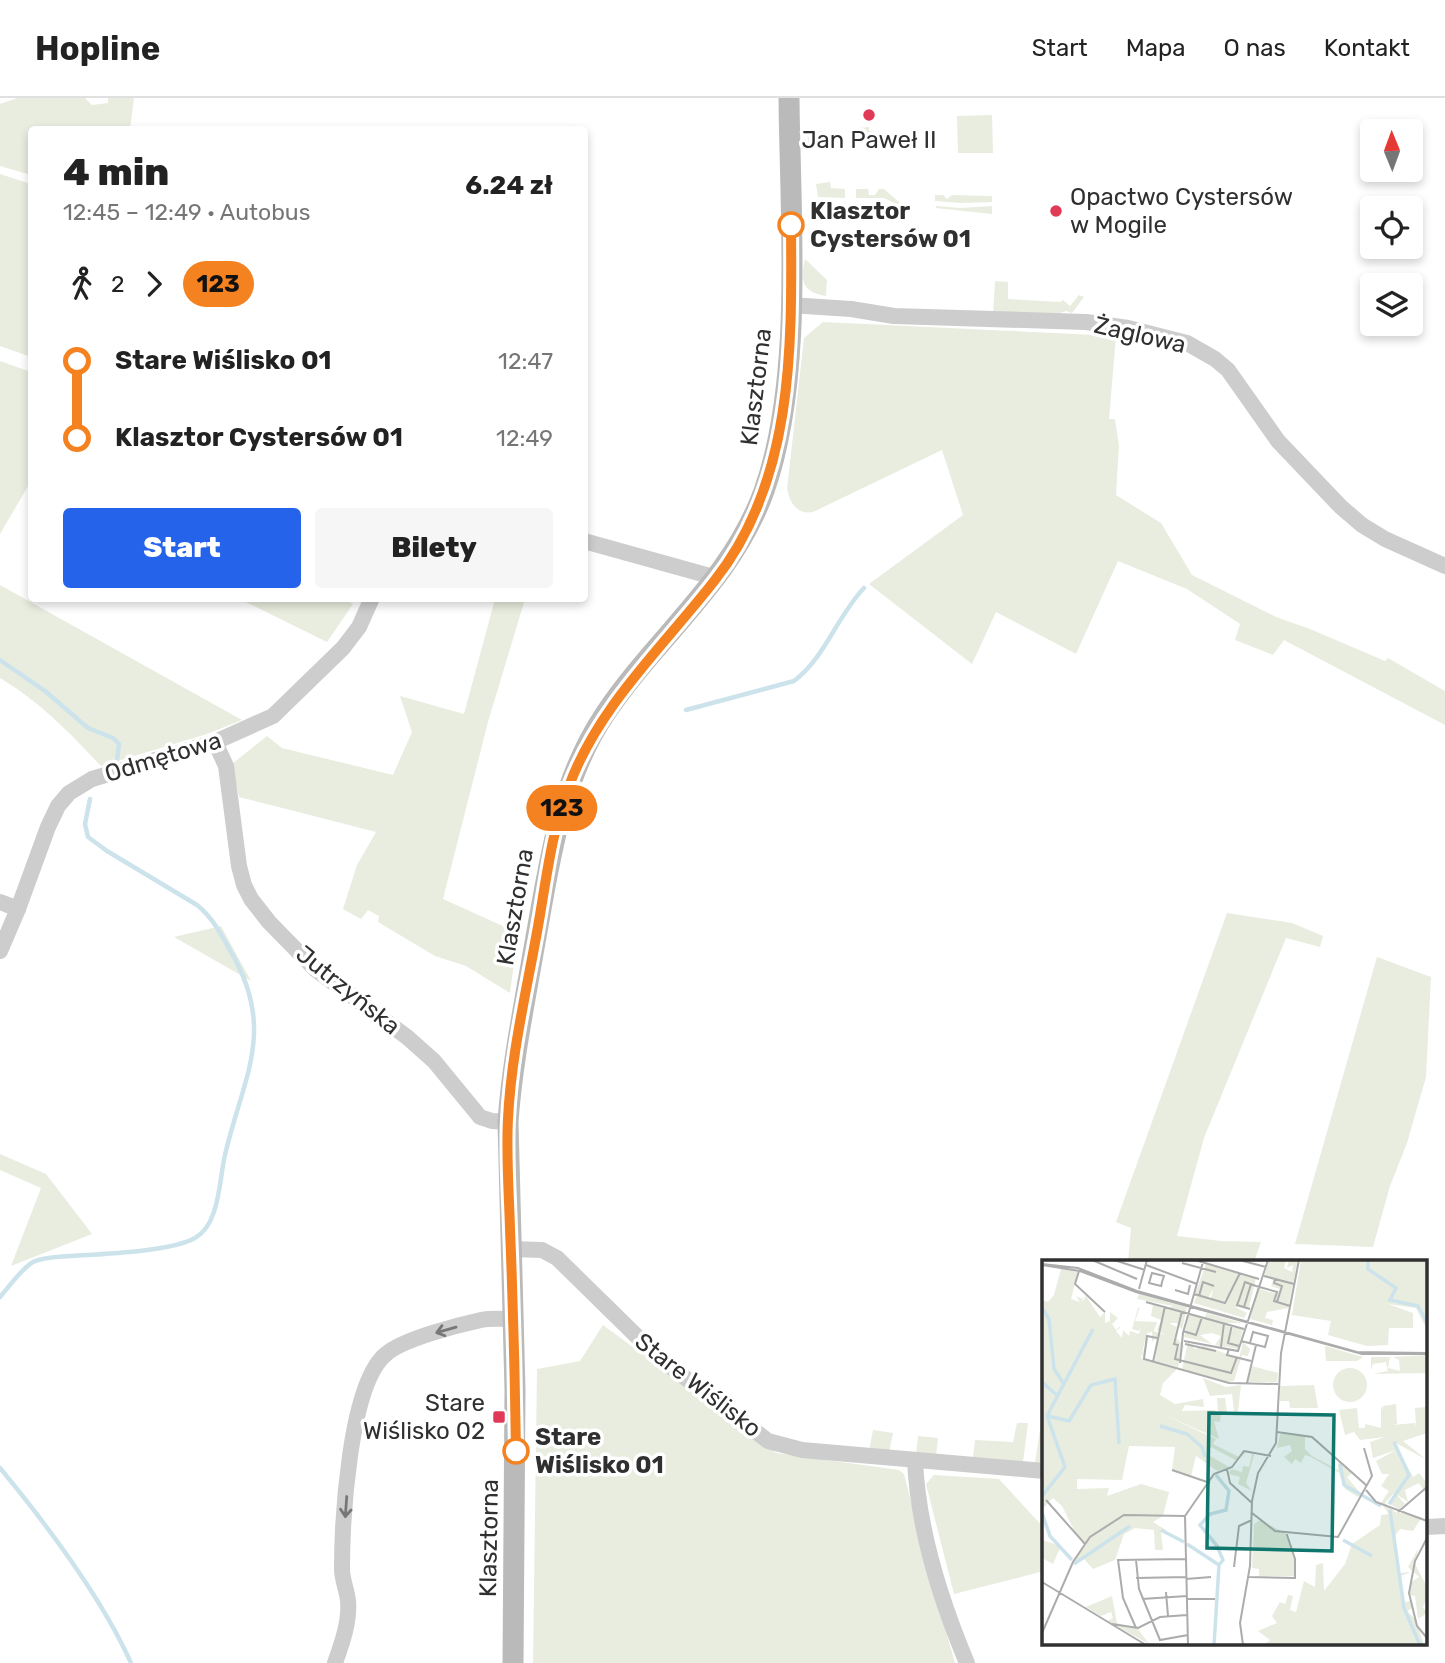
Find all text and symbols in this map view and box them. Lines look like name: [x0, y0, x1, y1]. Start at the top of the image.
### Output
text: Hopline: [35, 29, 160, 68]
text: Start: [1032, 34, 1088, 62]
text: Mapa: [1126, 34, 1186, 62]
text: O nas: [1224, 34, 1286, 62]
text: Kontakt: [1324, 34, 1410, 62]
marker: Jan Paweł II: [861, 107, 877, 123]
north arrow: [1360, 119, 1423, 182]
map controls: [1360, 119, 1423, 336]
place label: Jan Paweł II: [801, 126, 937, 154]
text: 4 min: [63, 149, 169, 195]
text: 6.24 zł: [465, 170, 553, 201]
place label: Opactwo Cystersów w Mogile: [1070, 183, 1293, 239]
button: locate: [1360, 196, 1423, 259]
place label: Klasztor Cystersów 01: [810, 197, 971, 253]
text: 12:45 – 12:49 · Autobus: [63, 198, 310, 226]
marker: Opactwo Cystersów w Mogile: [1048, 203, 1064, 219]
marker: Klasztor Cystersów 01: [778, 212, 804, 238]
icon: walk: [63, 265, 101, 303]
icon: forward: [135, 265, 173, 303]
text: 2: [111, 270, 125, 298]
text: 123: [197, 270, 240, 298]
button: layers: [1360, 273, 1423, 336]
street label: Żaglowa: [1091, 311, 1189, 359]
street label: Klasztorna: [735, 327, 777, 447]
text: Stare Wiślisko 01: [115, 345, 332, 376]
text: 12:47: [498, 347, 553, 375]
text: Klasztor Cystersów 01: [115, 422, 403, 453]
text: 12:49: [496, 424, 553, 452]
button: Start: [63, 508, 301, 588]
button: Bilety: [315, 508, 553, 588]
street label: Odmętowa: [101, 726, 225, 788]
line badge: 123: [522, 785, 602, 831]
text: 123: [540, 794, 584, 822]
street label: Klasztorna: [491, 846, 539, 968]
street label: Jutrzyńska: [290, 940, 406, 1040]
inset map: [1042, 1260, 1428, 1646]
one-way arrow: [435, 1324, 458, 1337]
street label: Stare Wiślisko: [629, 1327, 767, 1443]
place label: Stare Wiślisko 02: [363, 1389, 485, 1445]
marker: Stare Wiślisko 02: [491, 1409, 507, 1425]
place label: Stare Wiślisko 01: [535, 1423, 664, 1479]
marker: Stare Wiślisko 01: [503, 1438, 529, 1464]
street label: Klasztorna: [474, 1479, 504, 1597]
one-way arrow: [339, 1495, 352, 1518]

